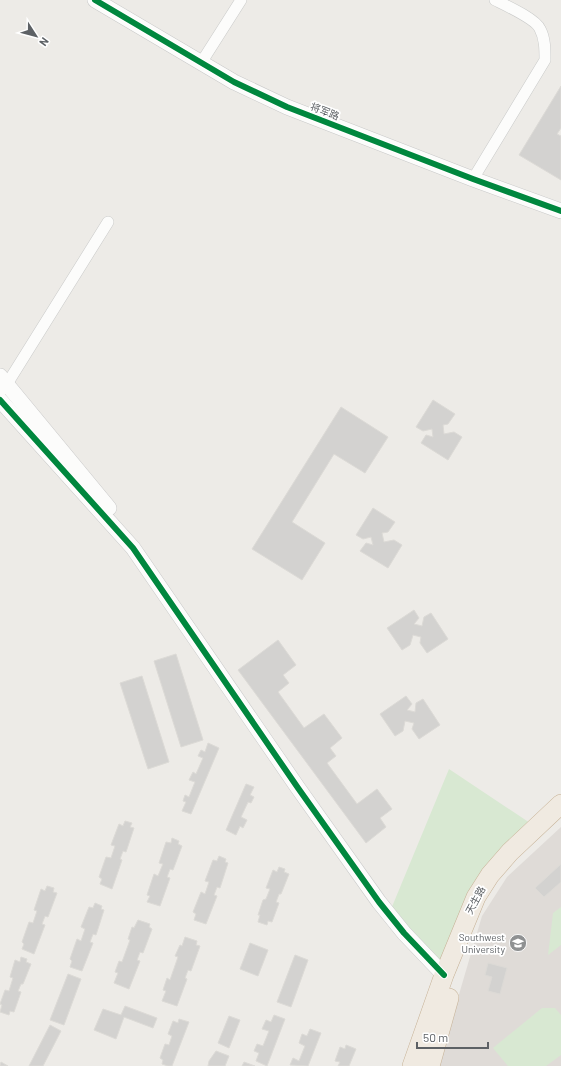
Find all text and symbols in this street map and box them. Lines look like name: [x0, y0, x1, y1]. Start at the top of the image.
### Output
north arrow: [16, 16, 56, 56]
text: N: [37, 35, 52, 49]
street label: 将军路: [309, 100, 341, 122]
street label: 天生路: [463, 884, 487, 916]
place label: Southwest University: [459, 931, 505, 955]
school or university icon: Southwest University: [508, 933, 528, 953]
scale bar: [417, 1024, 488, 1050]
text: 50 m: [423, 1030, 448, 1044]

